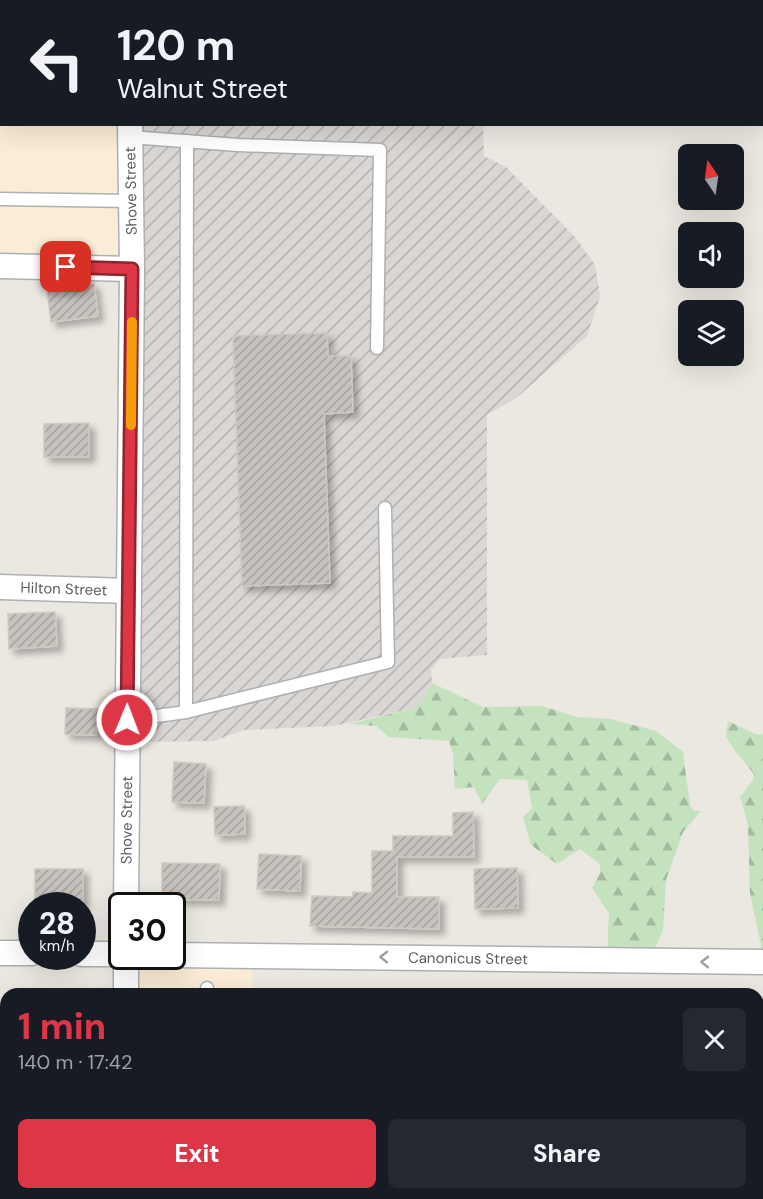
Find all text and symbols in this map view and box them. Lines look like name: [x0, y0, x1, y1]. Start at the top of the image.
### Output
text: 120 m: [117, 18, 235, 73]
icon: left: [18, 24, 96, 102]
text: Walnut Street: [117, 71, 288, 106]
north arrow: [678, 144, 744, 210]
map controls: [678, 144, 744, 366]
street label: Shove Street: [120, 147, 142, 235]
button: sound: [678, 222, 744, 288]
pin: [40, 241, 91, 292]
icon: arrive: [49, 250, 82, 283]
button: layers: [678, 300, 744, 366]
street label: Hilton Street: [20, 578, 108, 600]
position arrow: [95, 688, 159, 752]
street label: Shove Street: [116, 776, 137, 864]
speed limit sign: 30: [108, 892, 186, 970]
text: 28: [39, 904, 75, 943]
text: km/h: [39, 936, 75, 956]
street label: Canonicus Street: [408, 948, 528, 969]
one-way arrow: [379, 951, 388, 964]
one-way arrow: [700, 955, 709, 968]
text: 1 min: [18, 1003, 106, 1050]
button: close: [683, 1008, 746, 1071]
text: 140 m · 17:42: [18, 1049, 132, 1075]
button: Exit: [18, 1119, 376, 1188]
button: Share: [388, 1119, 746, 1188]

